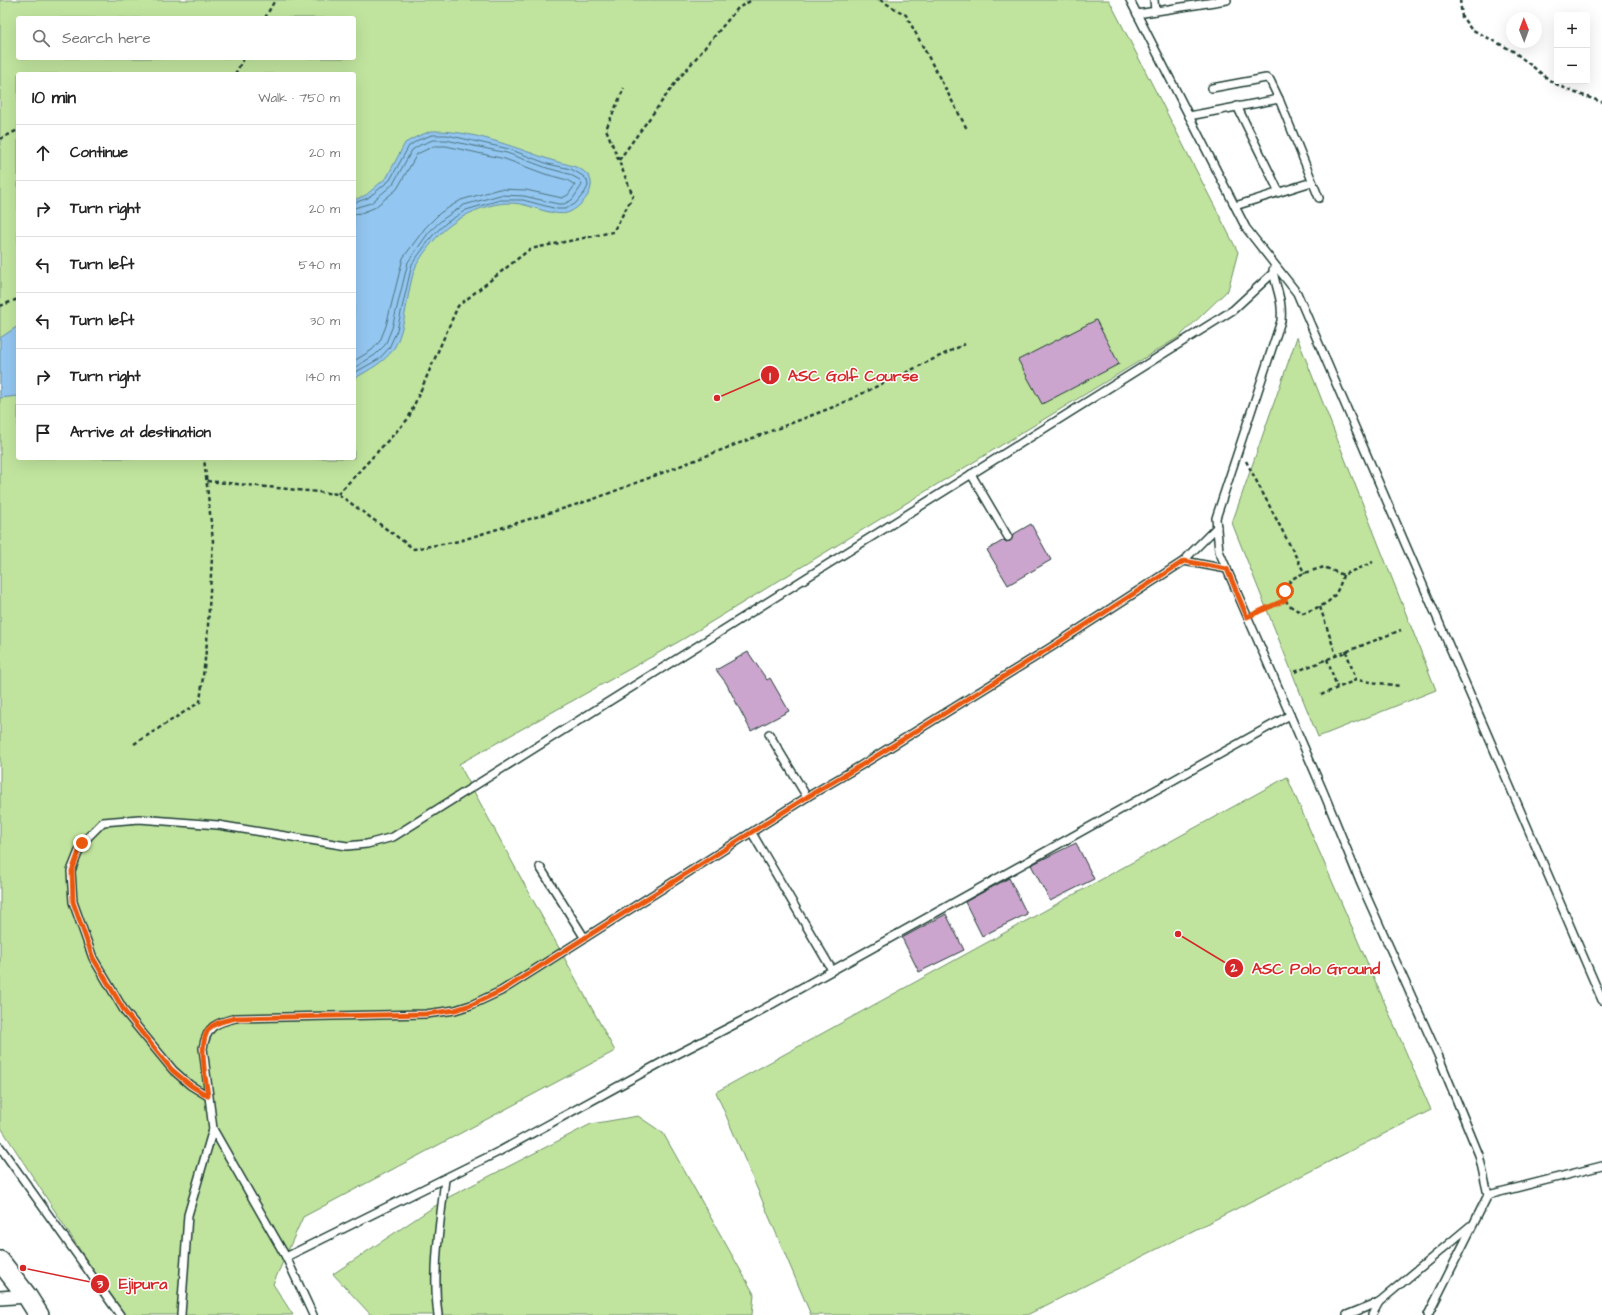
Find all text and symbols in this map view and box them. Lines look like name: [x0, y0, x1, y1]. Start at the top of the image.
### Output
north arrow: [1506, 12, 1542, 48]
map controls: [1554, 12, 1590, 84]
button: +: [1554, 12, 1590, 48]
search box: [16, 16, 356, 60]
icon: search: [30, 27, 52, 49]
text: Search here: [62, 28, 151, 49]
button: −: [1554, 48, 1590, 84]
text: 10 min: [32, 86, 76, 110]
text: Walk · 750 m: [258, 89, 340, 107]
icon: ahead: [32, 142, 54, 164]
text: Continue: [70, 142, 128, 163]
text: 20 m: [309, 144, 340, 162]
icon: right: [32, 198, 54, 220]
text: Turn right: [70, 198, 141, 219]
text: 20 m: [309, 200, 340, 218]
icon: left: [32, 254, 54, 276]
text: Turn left: [70, 254, 134, 275]
text: 540 m: [298, 256, 340, 274]
icon: left: [32, 310, 54, 332]
text: Turn left: [70, 310, 134, 331]
text: 30 m: [310, 312, 340, 330]
callout: ASC Golf Course: [760, 361, 927, 389]
text: ASC Golf Course: [788, 365, 919, 387]
icon: right: [32, 366, 54, 388]
text: Turn right: [70, 366, 141, 387]
text: 140 m: [306, 368, 340, 386]
text: 1: [769, 368, 771, 385]
icon: arrive: [32, 422, 54, 444]
text: Arrive at destination: [70, 422, 211, 443]
route start: [1276, 582, 1294, 600]
route end: [73, 834, 91, 852]
callout: ASC Polo Ground: [1224, 954, 1389, 982]
text: ASC Polo Ground: [1252, 958, 1381, 980]
text: 2: [1230, 960, 1238, 977]
callout: Ejipura: [90, 1270, 175, 1298]
text: Ejipura: [119, 1273, 168, 1295]
text: 3: [96, 1276, 104, 1293]

